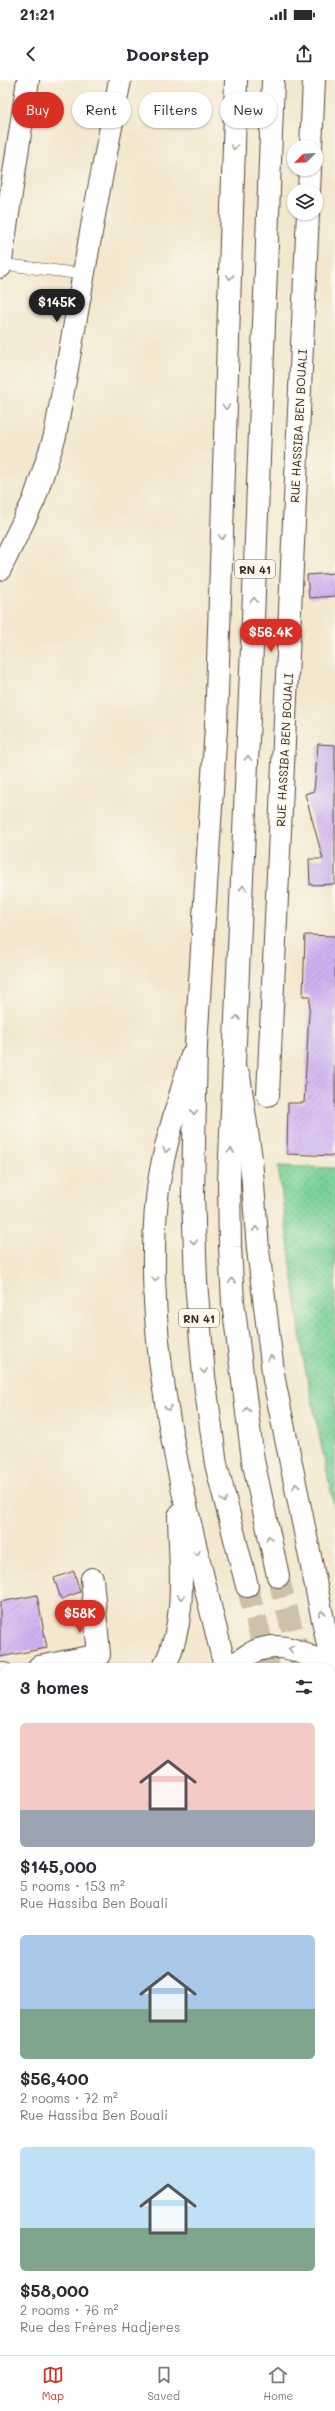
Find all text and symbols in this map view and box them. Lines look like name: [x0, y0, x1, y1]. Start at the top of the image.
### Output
text: 21:21: [20, 4, 55, 24]
text: Doorstep: [126, 42, 209, 66]
icon: back: [20, 43, 42, 65]
icon: share: [293, 43, 315, 65]
chip: Buy: [12, 92, 64, 128]
chip: Rent: [72, 92, 131, 128]
chip: Filters: [139, 92, 212, 128]
chip: New: [220, 92, 277, 128]
north arrow: [287, 140, 323, 176]
map controls: [287, 140, 323, 220]
one-way arrow: [230, 144, 238, 150]
button: layers: [287, 184, 323, 220]
one-way arrow: [226, 274, 235, 280]
pin: $145K: [29, 289, 85, 323]
text: $145K: [38, 293, 76, 310]
street label: RUE HASSIBA BEN BOUALI: [286, 349, 310, 503]
one-way arrow: [222, 404, 231, 410]
one-way arrow: [218, 534, 227, 540]
road number: RN 41: [235, 560, 275, 578]
one-way arrow: [250, 597, 258, 603]
pin: $56.4K: [238, 619, 304, 653]
text: $56.4K: [249, 623, 293, 640]
street label: RUE HASSIBA BEN BOUALI: [272, 673, 296, 827]
one-way arrow: [244, 755, 252, 761]
one-way arrow: [238, 885, 247, 891]
one-way arrow: [233, 1015, 242, 1021]
one-way arrow: [190, 1109, 198, 1115]
one-way arrow: [163, 1146, 171, 1153]
one-way arrow: [226, 1148, 235, 1154]
one-way arrow: [252, 1226, 261, 1232]
one-way arrow: [190, 1239, 199, 1245]
one-way arrow: [151, 1276, 159, 1282]
one-way arrow: [227, 1278, 236, 1284]
road number: RN 41: [179, 1309, 219, 1327]
one-way arrow: [267, 1355, 276, 1361]
one-way arrow: [199, 1368, 208, 1374]
one-way arrow: [163, 1405, 172, 1411]
one-way arrow: [243, 1407, 252, 1413]
one-way arrow: [292, 1483, 300, 1489]
one-way arrow: [220, 1496, 228, 1503]
one-way arrow: [266, 1535, 274, 1541]
one-way arrow: [193, 1550, 201, 1556]
one-way arrow: [177, 1594, 185, 1600]
pin: $58K: [56, 1600, 104, 1634]
text: $58K: [64, 1604, 96, 1621]
one-way arrow: [318, 1610, 326, 1616]
one-way arrow: [288, 1645, 294, 1654]
text: 3 homes: [20, 1676, 89, 1698]
icon: filters: [293, 1676, 315, 1698]
icon: home: [132, 1749, 204, 1821]
text: $145,000: [20, 1855, 97, 1877]
text: 5 rooms · 153 m²: [20, 1877, 125, 1894]
text: Rue Hassiba Ben Bouali: [20, 1894, 168, 1911]
icon: home: [132, 1961, 204, 2033]
text: $56,400: [20, 2067, 89, 2089]
text: 2 rooms · 72 m²: [20, 2089, 118, 2106]
text: Rue Hassiba Ben Bouali: [20, 2106, 168, 2123]
icon: home: [132, 2173, 204, 2245]
text: $58,000: [20, 2279, 89, 2301]
text: 2 rooms · 76 m²: [20, 2301, 119, 2318]
text: Rue des Frères Hadjeres: [20, 2318, 180, 2335]
tab: Map: [42, 2364, 64, 2403]
tab: Saved: [147, 2364, 180, 2403]
tab: Home: [263, 2364, 293, 2403]

